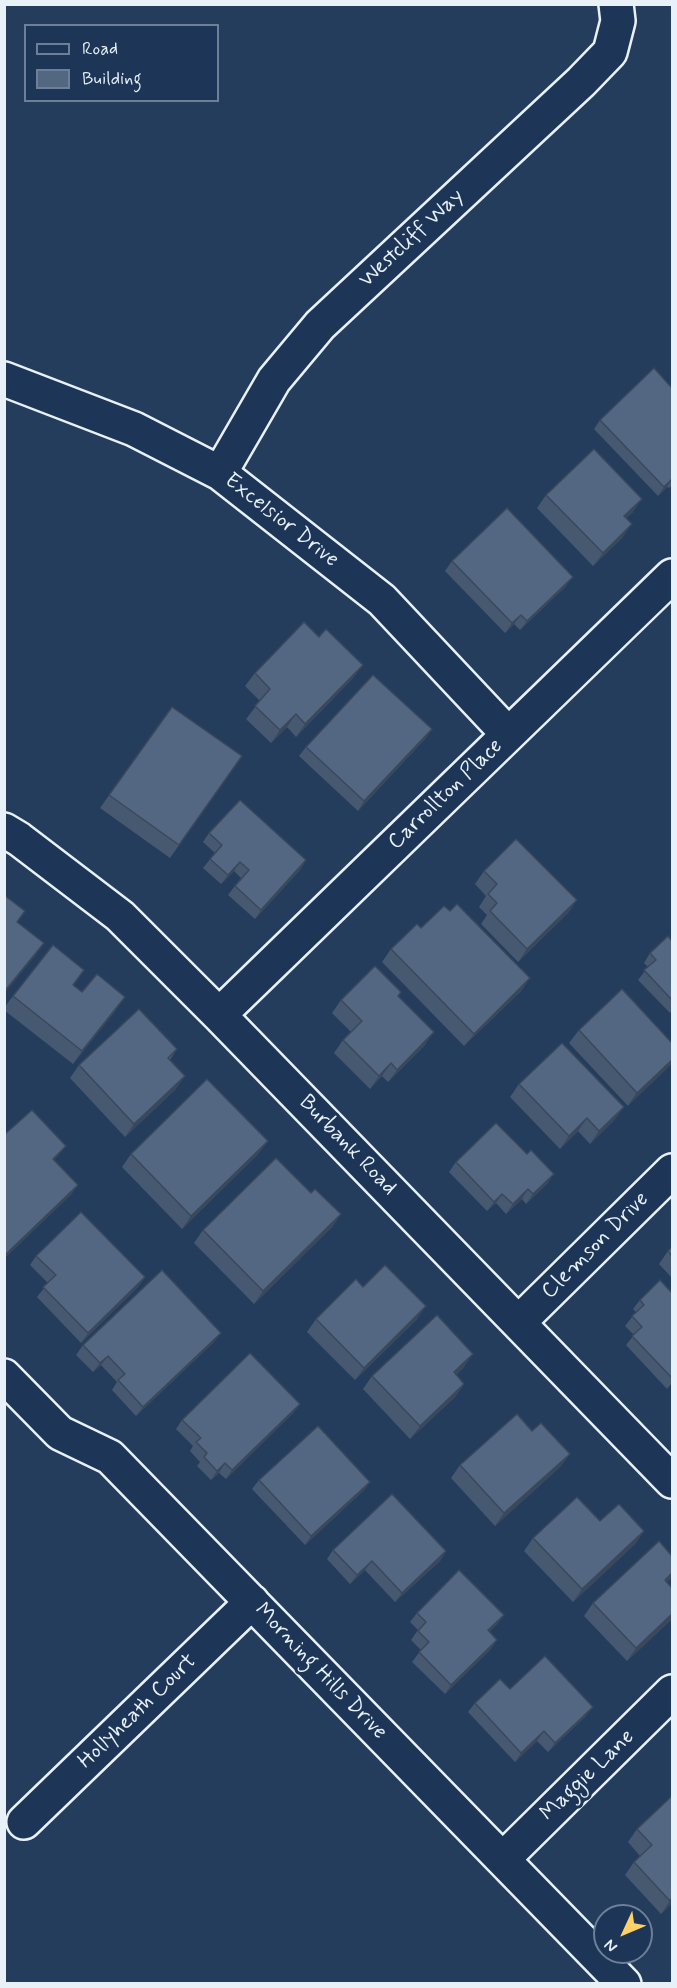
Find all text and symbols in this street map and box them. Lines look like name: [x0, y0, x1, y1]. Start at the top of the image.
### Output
legend: [24, 24, 219, 102]
text: Road: [82, 37, 118, 61]
text: Building: [82, 67, 142, 91]
street label: Westcliff Way: [354, 184, 470, 294]
street label: Excelsior Drive: [218, 468, 344, 574]
street label: Carrollton Place: [383, 734, 509, 856]
street label: Burbank Road: [293, 1090, 401, 1202]
street label: Clemson Drive: [537, 1187, 655, 1305]
street label: Morning Hills Drive: [248, 1598, 392, 1746]
street label: Hollyheath Court: [73, 1649, 203, 1775]
street label: Maggie Lane: [535, 1725, 641, 1827]
north arrow: [593, 1904, 653, 1964]
text: N: [600, 1934, 622, 1957]

